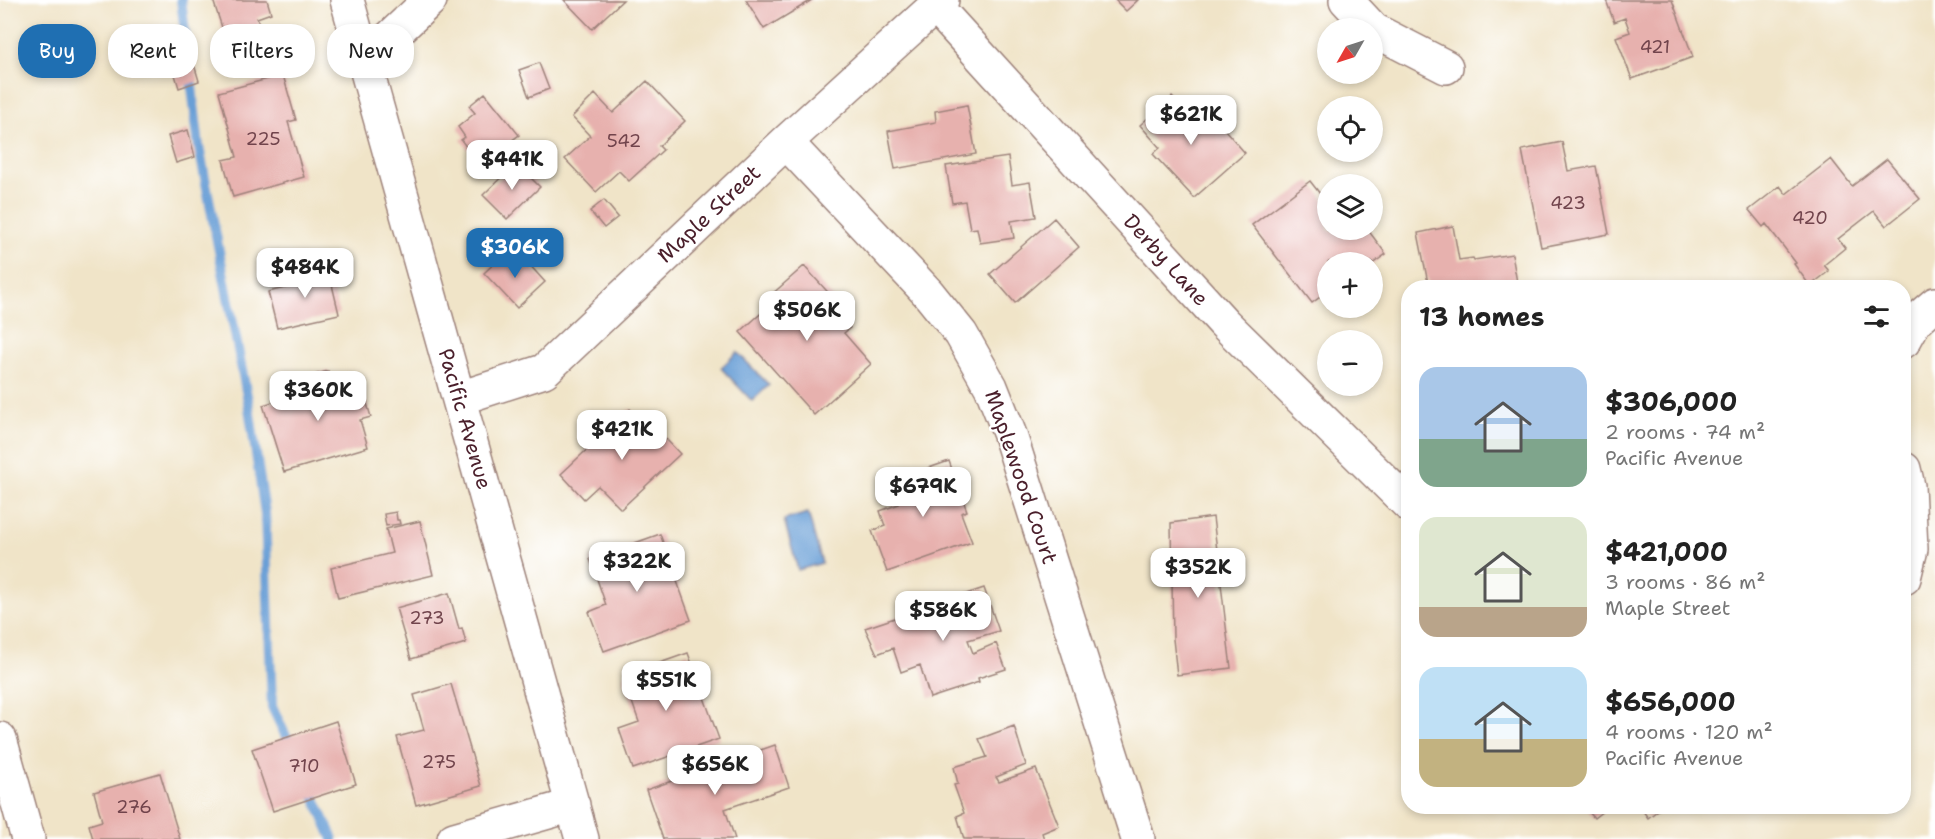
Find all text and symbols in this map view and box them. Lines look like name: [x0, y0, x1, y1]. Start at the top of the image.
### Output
north arrow: [1317, 18, 1383, 84]
map controls: [1317, 18, 1383, 396]
chip: Buy: [18, 24, 96, 78]
chip: Rent: [108, 24, 198, 78]
chip: Filters: [210, 24, 315, 78]
chip: New: [327, 24, 414, 78]
house number: 421: [1640, 35, 1670, 59]
pin: $621K: [1149, 95, 1233, 146]
button: locate: [1317, 96, 1383, 162]
text: $621K: [1160, 101, 1222, 127]
house number: 225: [246, 127, 280, 151]
house number: 542: [607, 129, 641, 153]
pin: $441K: [470, 140, 554, 191]
text: $441K: [480, 146, 544, 172]
street label: Maple Street: [651, 159, 767, 269]
button: layers: [1317, 174, 1383, 240]
house number: 423: [1550, 191, 1586, 215]
house number: 420: [1792, 206, 1828, 230]
street label: Derby Lane: [1117, 208, 1215, 312]
pin: $306K: [473, 228, 557, 279]
text: $306K: [480, 234, 550, 260]
pin: $484K: [263, 248, 347, 299]
button: +: [1317, 252, 1383, 318]
text: $484K: [271, 254, 339, 280]
pin: $506K: [765, 291, 849, 342]
text: $506K: [773, 297, 841, 323]
text: 13 homes: [1419, 299, 1545, 334]
icon: filters: [1860, 300, 1893, 333]
button: −: [1317, 330, 1383, 396]
street label: Pacific Avenue: [432, 345, 498, 493]
pin: $360K: [276, 371, 360, 422]
text: $360K: [283, 377, 353, 403]
text: $306,000: [1605, 384, 1737, 419]
street label: Maplewood Court: [978, 386, 1064, 568]
icon: home: [1467, 391, 1539, 463]
pin: $421K: [580, 410, 664, 461]
text: $421K: [591, 416, 653, 442]
text: 2 rooms · 74 m²: [1605, 419, 1765, 445]
text: Pacific Avenue: [1605, 445, 1743, 471]
pin: $679K: [881, 467, 965, 518]
text: $679K: [889, 473, 957, 499]
text: $421,000: [1605, 534, 1728, 569]
icon: home: [1467, 541, 1539, 613]
pin: $322K: [595, 542, 679, 593]
text: $322K: [603, 548, 671, 574]
pin: $352K: [1156, 548, 1240, 599]
text: $352K: [1165, 554, 1231, 580]
text: 3 rooms · 86 m²: [1605, 569, 1765, 595]
pin: $586K: [901, 591, 985, 642]
text: Maple Street: [1605, 595, 1731, 621]
text: $586K: [909, 597, 977, 623]
house number: 273: [409, 606, 445, 630]
pin: $551K: [624, 661, 708, 712]
text: $551K: [636, 667, 696, 693]
text: $656,000: [1605, 684, 1736, 719]
icon: home: [1467, 691, 1539, 763]
text: 4 rooms · 120 m²: [1605, 719, 1773, 745]
pin: $656K: [673, 745, 757, 796]
text: Pacific Avenue: [1605, 745, 1743, 771]
house number: 275: [422, 750, 456, 774]
text: $656K: [681, 751, 749, 777]
house number: 710: [288, 754, 320, 778]
house number: 276: [116, 795, 152, 819]

